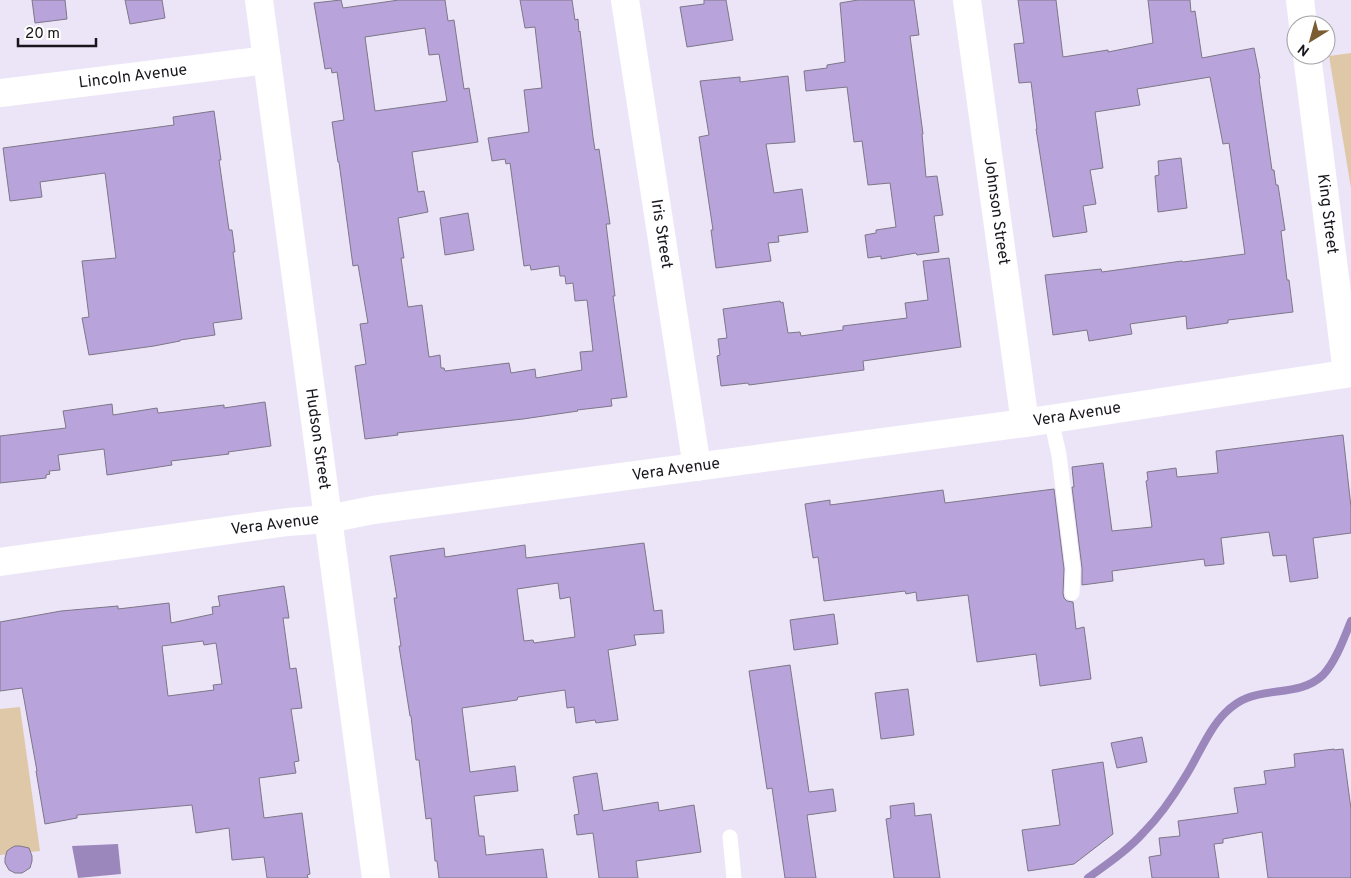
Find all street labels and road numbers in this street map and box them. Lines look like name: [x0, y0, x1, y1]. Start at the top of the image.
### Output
street label: Lincoln Avenue: [78, 60, 188, 94]
street label: Johnson Street: [979, 156, 1013, 266]
street label: King Street: [1312, 173, 1342, 255]
street label: Iris Street: [646, 198, 676, 270]
street label: Hudson Street: [300, 387, 334, 491]
street label: Vera Avenue: [1032, 398, 1122, 432]
street label: Vera Avenue: [631, 454, 721, 486]
street label: Vera Avenue: [230, 510, 320, 540]

